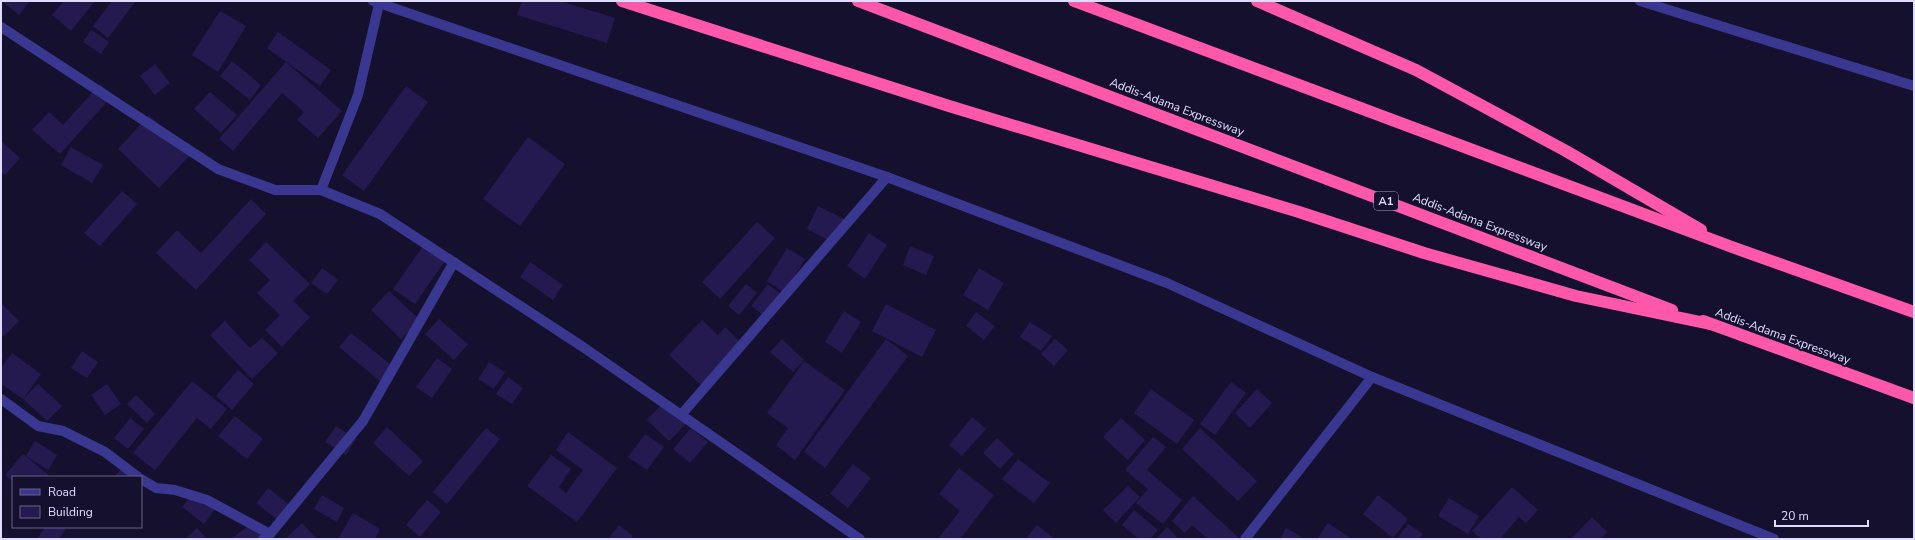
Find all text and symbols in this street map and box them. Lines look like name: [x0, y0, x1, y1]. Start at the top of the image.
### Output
street label: Addis-Adama Expressway: [1108, 74, 1247, 140]
street label: Addis-Adama Expressway: [1411, 189, 1550, 255]
road number: A1: [1374, 192, 1398, 210]
street label: Addis-Adama Expressway: [1713, 304, 1854, 368]
legend: [12, 476, 142, 528]
text: Road: [48, 484, 76, 500]
scale bar: [1775, 502, 1868, 528]
text: Building: [48, 504, 93, 520]
text: 20 m: [1781, 508, 1809, 524]

